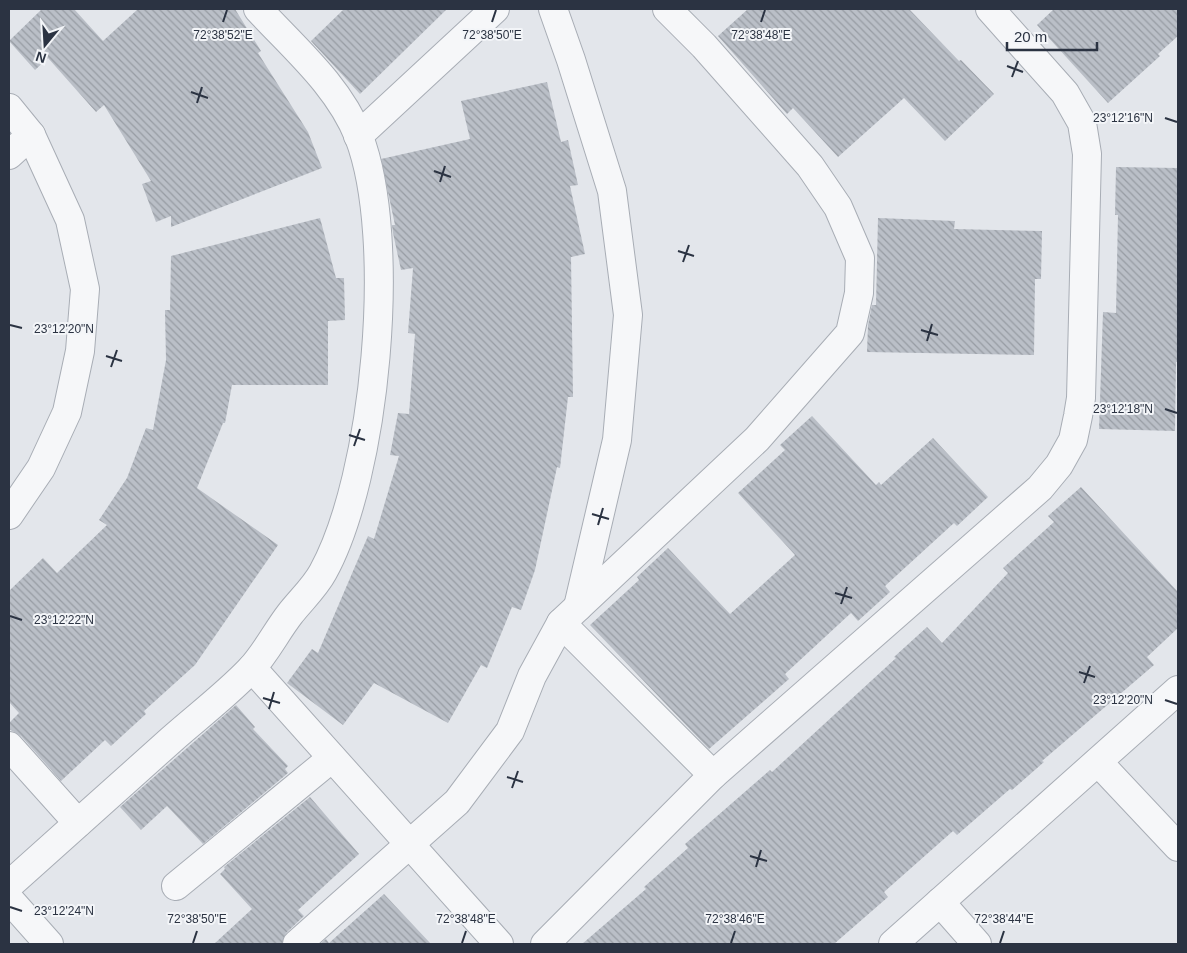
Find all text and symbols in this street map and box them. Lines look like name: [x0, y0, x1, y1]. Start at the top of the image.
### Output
north arrow: [20, 20, 70, 70]
scale bar: [1007, 20, 1097, 52]
text: 72°38'52"E: [193, 28, 253, 42]
text: 72°38'50"E: [462, 28, 522, 42]
text: 72°38'48"E: [731, 28, 791, 42]
text: 20 m: [1014, 28, 1047, 45]
text: N: [34, 48, 48, 67]
text: 23°12'16"N: [1093, 111, 1153, 125]
text: 23°12'20"N: [34, 322, 94, 336]
text: 23°12'18"N: [1093, 402, 1153, 416]
text: 23°12'22"N: [34, 613, 94, 627]
text: 23°12'20"N: [1093, 693, 1153, 707]
text: 23°12'24"N: [34, 904, 94, 918]
text: 72°38'50"E: [167, 912, 227, 926]
text: 72°38'48"E: [436, 912, 496, 926]
text: 72°38'46"E: [705, 912, 765, 926]
text: 72°38'44"E: [974, 912, 1034, 926]

